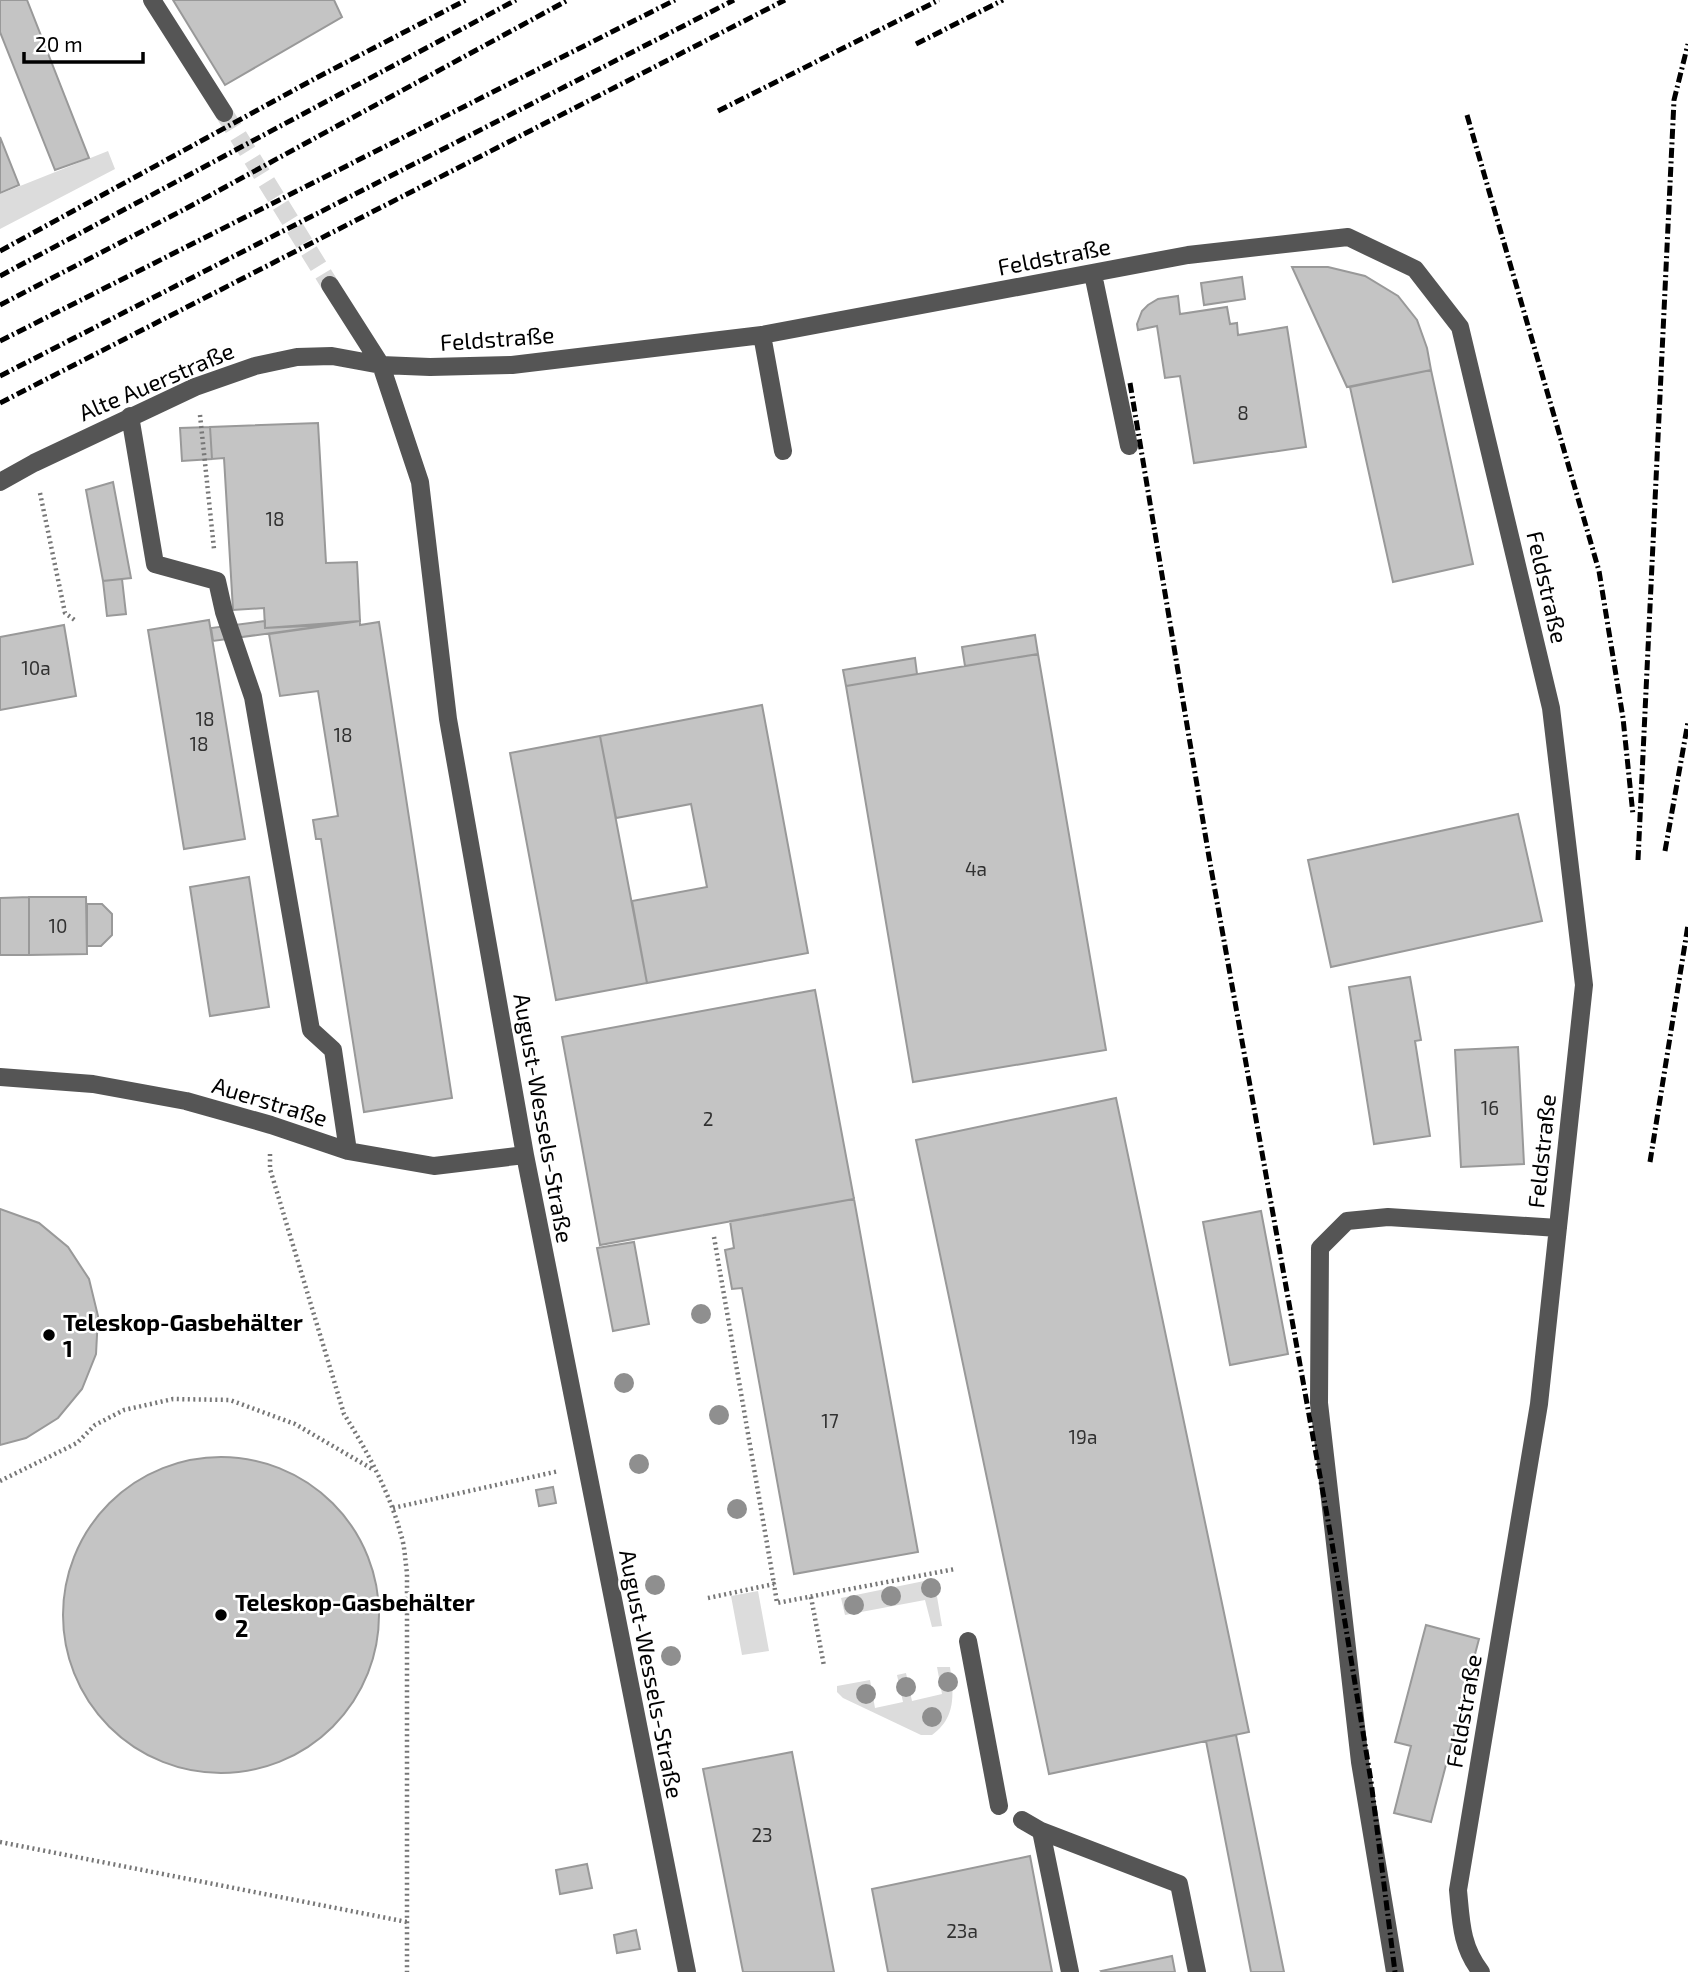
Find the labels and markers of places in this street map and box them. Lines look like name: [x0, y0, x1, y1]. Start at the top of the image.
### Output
place label: Teleskop-Gasbehälter 1: [63, 1308, 303, 1362]
marker: Teleskop-Gasbehälter 1: [41, 1327, 57, 1343]
place label: Teleskop-Gasbehälter 2: [235, 1588, 475, 1642]
marker: Teleskop-Gasbehälter 2: [213, 1607, 229, 1623]

